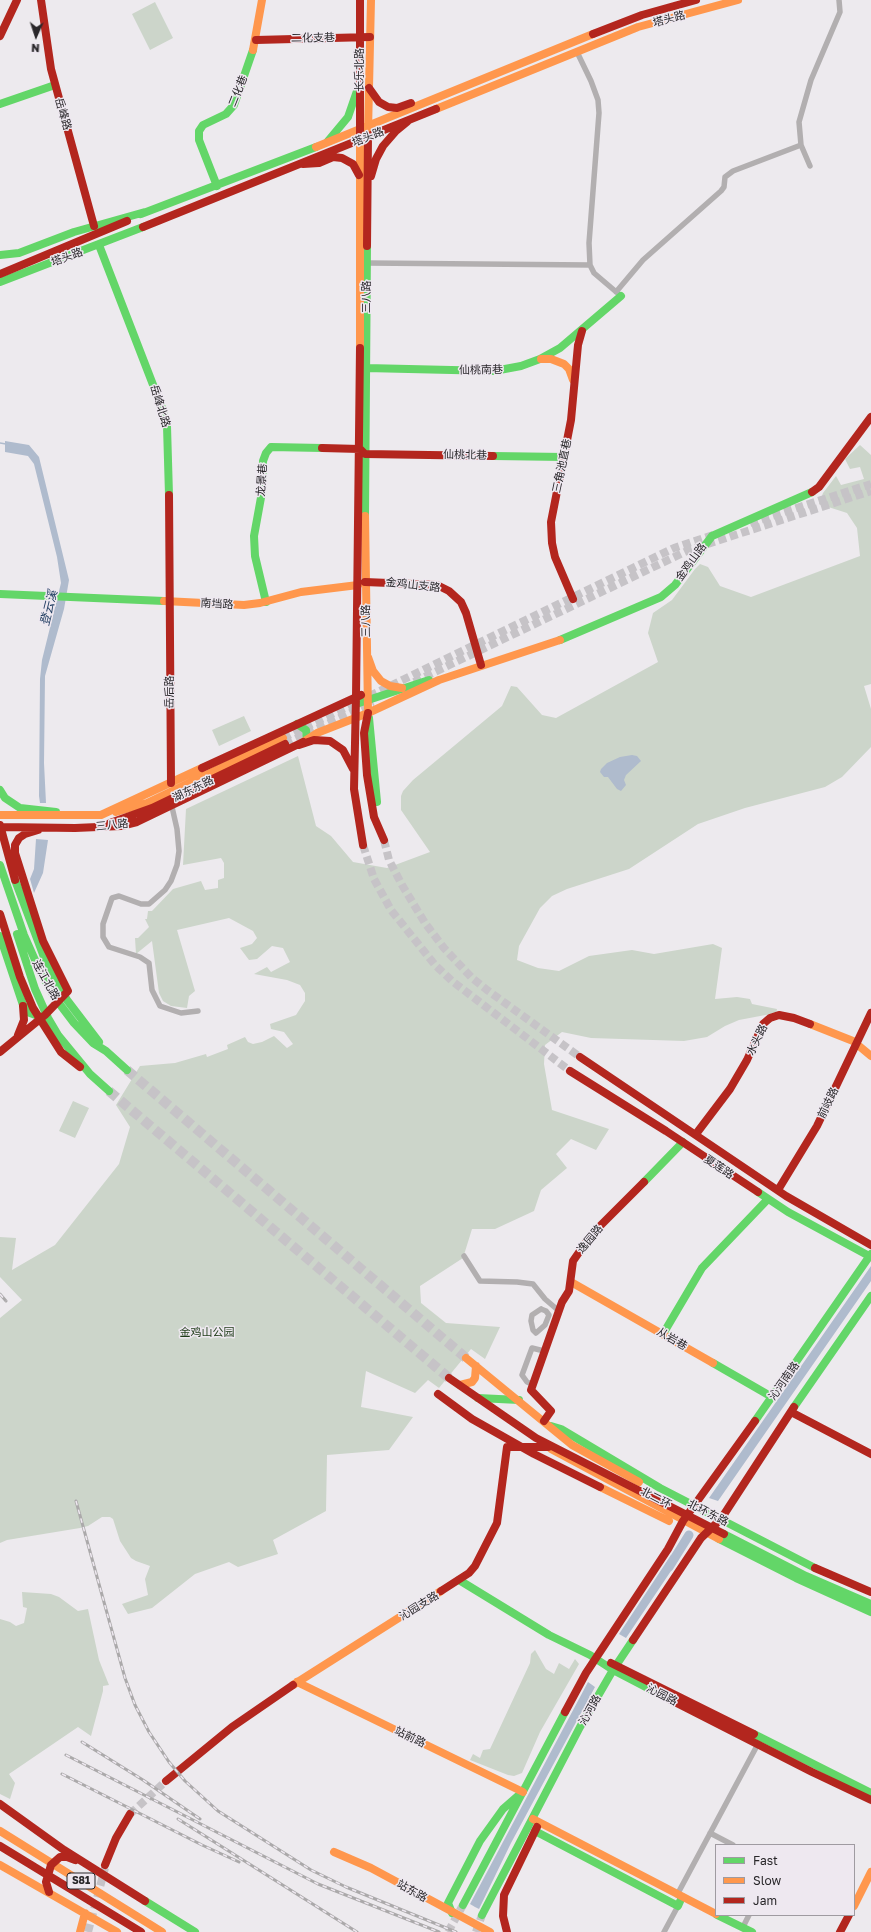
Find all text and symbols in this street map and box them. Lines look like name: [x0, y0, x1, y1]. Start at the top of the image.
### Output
street label: 塔头路: [651, 8, 687, 30]
north arrow: [16, 16, 56, 56]
street label: 二化支巷: [291, 31, 335, 45]
text: N: [31, 42, 40, 55]
street label: 长乐北路: [353, 48, 367, 92]
street label: 二化巷: [226, 73, 250, 109]
street label: 岳峰路: [52, 96, 74, 132]
street label: 塔头路: [350, 125, 386, 149]
street label: 塔头路: [49, 245, 85, 269]
street label: 三八路: [360, 281, 374, 313]
street label: 仙桃南巷: [459, 363, 503, 377]
street label: 岳峰北路: [147, 383, 173, 429]
street label: 三角池直巷: [550, 438, 574, 494]
street label: 仙桃北巷: [443, 448, 487, 462]
street label: 龙景巷: [254, 463, 270, 497]
street label: 金鸡山路: [673, 540, 709, 584]
street label: 金鸡山支路: [385, 576, 441, 594]
water label: 登云溪: [38, 589, 60, 627]
street label: 南垱路: [200, 597, 234, 611]
street label: 三八路: [359, 604, 373, 638]
street label: 岳后路: [163, 676, 177, 708]
street label: 湖东东路: [170, 773, 216, 805]
street label: 三八路: [95, 817, 129, 833]
street label: 连江北路: [30, 958, 62, 1002]
street label: 水头路: [744, 1022, 770, 1058]
street label: 前岐路: [815, 1085, 841, 1121]
street label: 夏莲路: [702, 1152, 736, 1182]
street label: 逸园路: [574, 1222, 606, 1256]
street label: 从岩巷: [654, 1325, 690, 1353]
park label: 金鸡山公园: [180, 1326, 234, 1340]
street label: 沁河南路: [766, 1359, 802, 1403]
street label: 北二环: [638, 1485, 674, 1511]
street label: 北环东路: [685, 1497, 731, 1529]
street label: 沁园支路: [397, 1589, 441, 1623]
street label: 沁园路: [644, 1682, 680, 1708]
street label: 沁河路: [576, 1692, 604, 1728]
street label: 站前路: [392, 1724, 428, 1750]
legend: [715, 1844, 855, 1916]
text: Fast: [753, 1853, 778, 1868]
road number: S81: [67, 1873, 95, 1889]
text: Slow: [753, 1873, 781, 1888]
street label: 站东路: [394, 1877, 430, 1905]
text: Jam: [753, 1893, 777, 1908]

